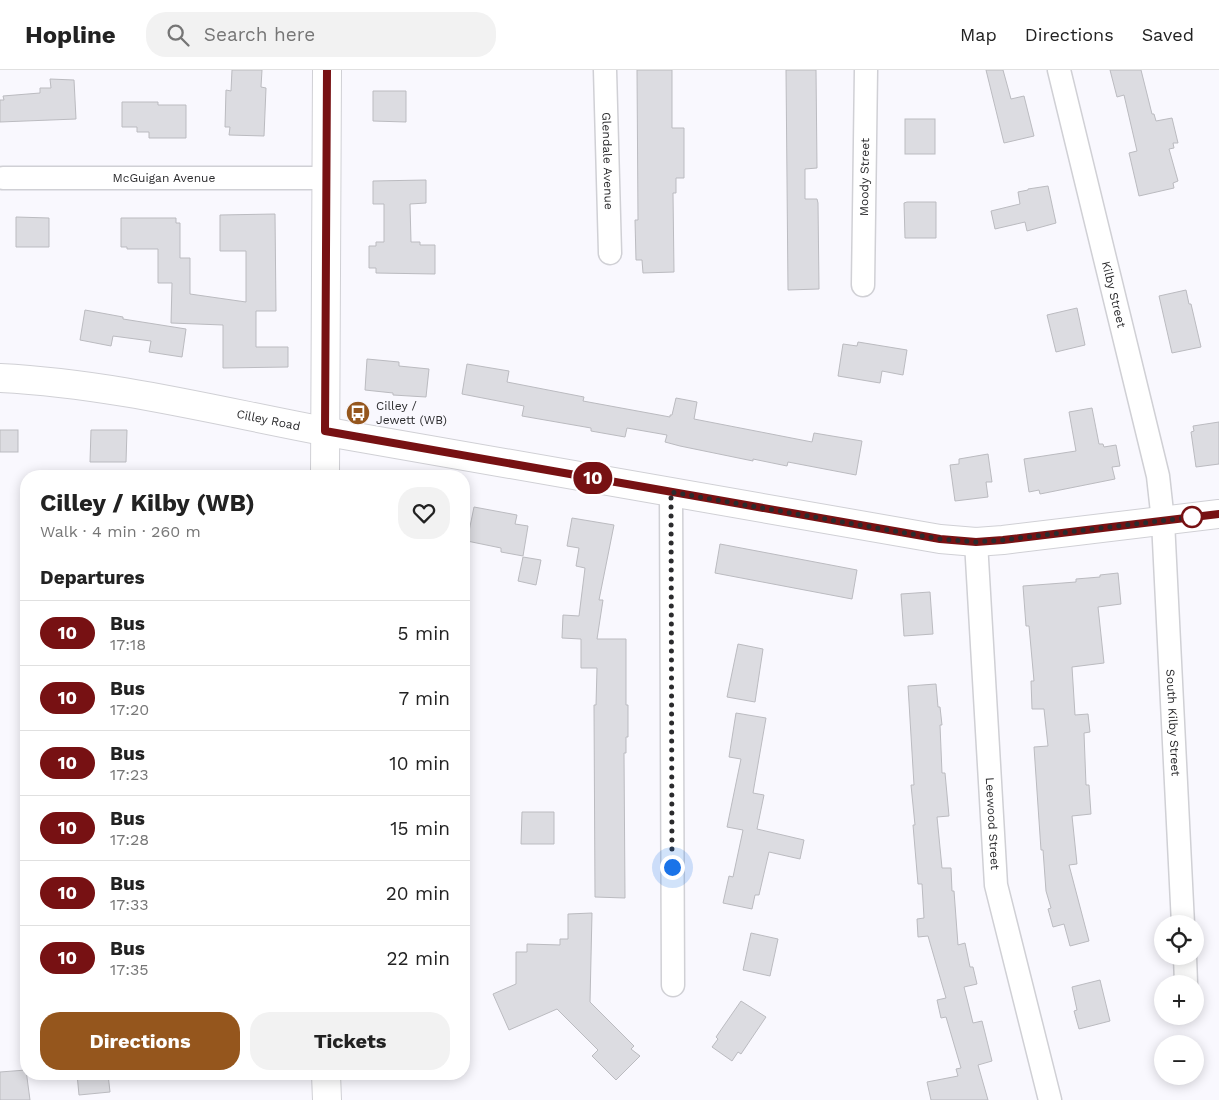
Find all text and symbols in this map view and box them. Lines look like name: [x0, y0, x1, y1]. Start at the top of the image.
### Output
search box: [146, 12, 496, 57]
text: Hopline: [25, 21, 116, 49]
icon: search: [164, 21, 192, 49]
text: Search here: [204, 23, 315, 46]
text: Map: [960, 24, 997, 45]
text: Directions: [1025, 24, 1114, 45]
text: Saved: [1142, 24, 1194, 45]
street label: Glendale Avenue: [599, 112, 616, 210]
street label: Moody Street: [857, 138, 872, 216]
street label: McGuigan Avenue: [113, 171, 216, 185]
street label: Kilby Street: [1099, 260, 1129, 329]
place label: Cilley / Jewett (WB): [376, 399, 447, 427]
bus stop icon: Cilley / Jewett (WB): [345, 400, 371, 426]
street label: Cilley Road: [235, 407, 302, 433]
line badge: 10: [570, 462, 616, 494]
text: 10: [583, 467, 603, 488]
button: heart: [398, 487, 450, 539]
text: Cilley / Kilby (WB): [40, 489, 255, 517]
unlabelled marker: [1181, 506, 1203, 528]
text: Walk · 4 min · 260 m: [40, 522, 201, 541]
text: Departures: [40, 566, 145, 589]
text: Bus: [110, 612, 145, 635]
text: 10: [58, 622, 77, 643]
text: 5 min: [398, 622, 450, 645]
text: 17:18: [110, 635, 146, 654]
street label: South Kilby Street: [1163, 669, 1183, 776]
text: Bus: [110, 677, 145, 700]
text: 10: [58, 687, 77, 708]
text: 7 min: [399, 687, 450, 710]
text: 17:20: [110, 700, 149, 719]
text: Bus: [110, 742, 145, 765]
text: 10: [58, 752, 77, 773]
text: 10 min: [389, 752, 450, 775]
text: 17:23: [110, 765, 149, 784]
street label: Leewood Street: [983, 777, 1002, 870]
text: Bus: [110, 807, 145, 830]
text: 10: [58, 817, 77, 838]
text: 15 min: [390, 817, 450, 840]
text: 17:28: [110, 830, 149, 849]
your location: [660, 855, 685, 880]
text: Bus: [110, 872, 145, 895]
text: 10: [58, 882, 77, 903]
text: 20 min: [386, 882, 450, 905]
text: 17:33: [110, 895, 149, 914]
map controls: [1154, 915, 1204, 1085]
button: locate: [1154, 915, 1204, 965]
text: Bus: [110, 937, 145, 960]
text: 10: [58, 947, 77, 968]
text: 22 min: [386, 947, 450, 970]
text: 17:35: [110, 960, 149, 979]
button: +: [1154, 975, 1204, 1025]
button: Directions: [40, 1012, 240, 1070]
button: Tickets: [250, 1012, 450, 1070]
button: −: [1154, 1035, 1204, 1085]

